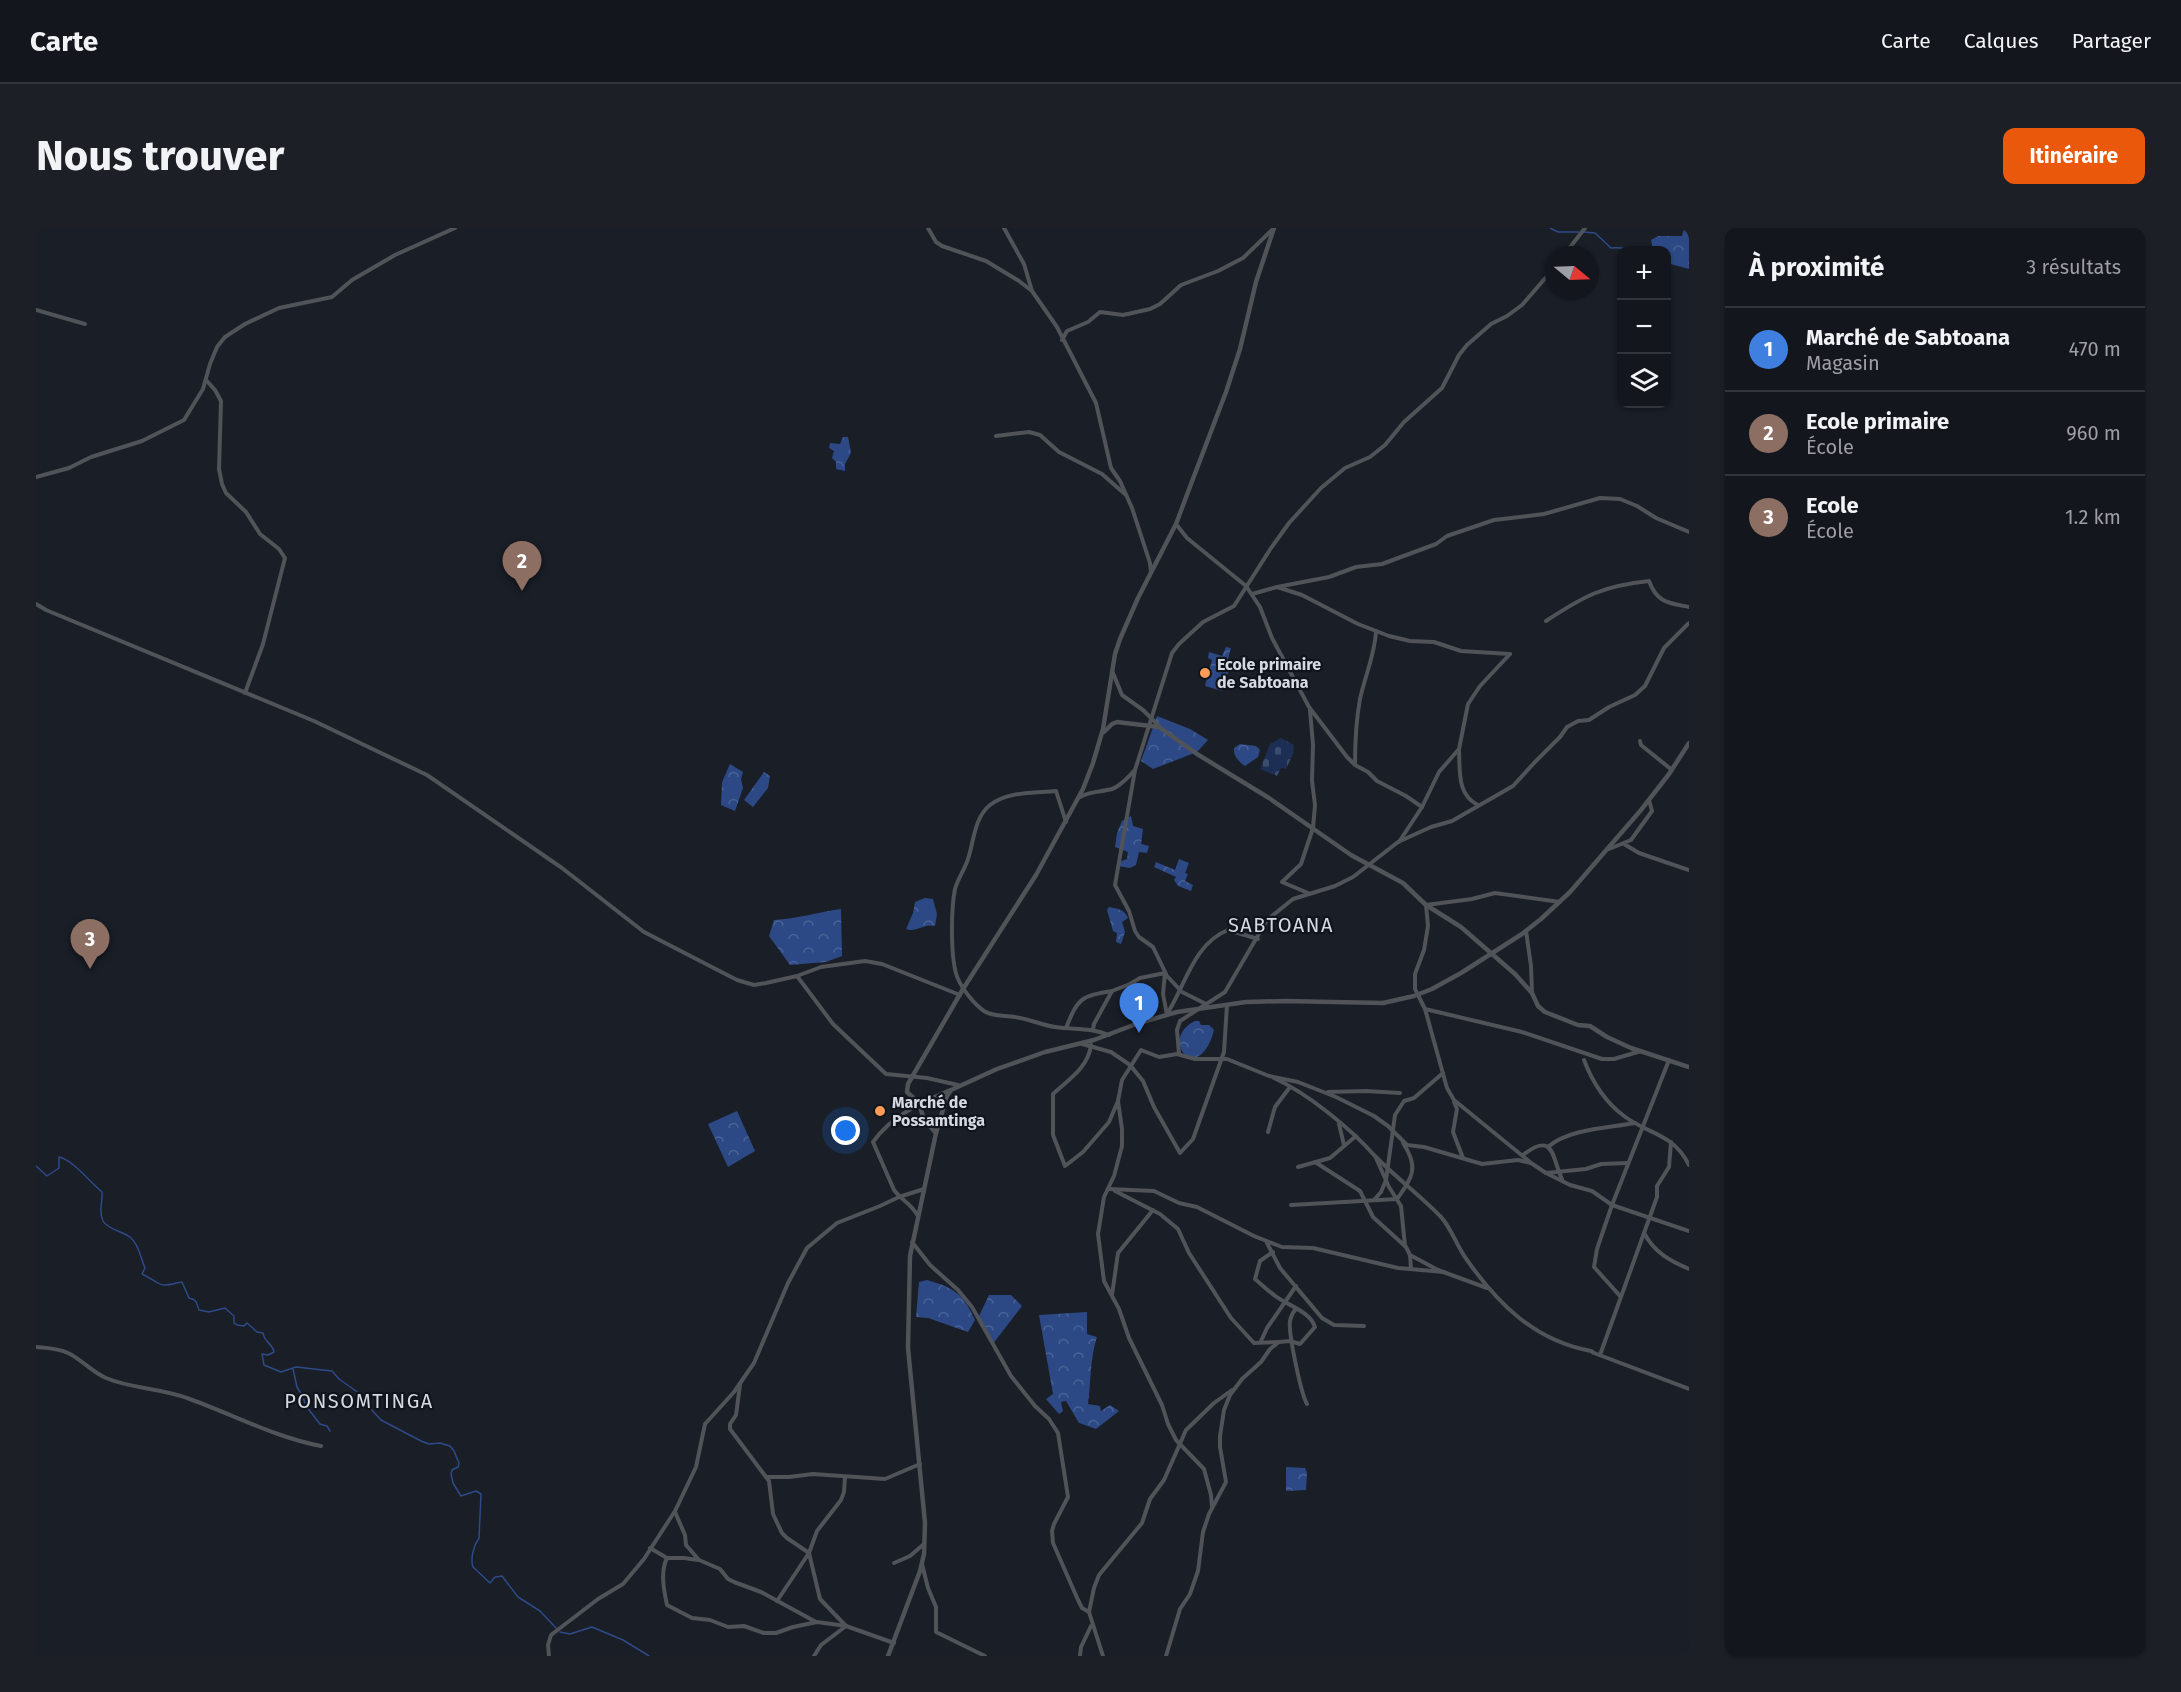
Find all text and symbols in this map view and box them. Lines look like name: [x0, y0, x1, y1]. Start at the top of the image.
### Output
text: Carte: [30, 25, 98, 58]
text: Carte: [1881, 28, 1931, 54]
text: Calques: [1964, 28, 2039, 54]
text: Partager: [2072, 28, 2151, 54]
button: Itinéraire: [2003, 128, 2145, 184]
text: Nous trouver: [36, 131, 284, 181]
north arrow: [1545, 246, 1599, 300]
map controls: [1617, 246, 1671, 408]
button: +: [1617, 246, 1671, 300]
text: À proximité: [1749, 252, 1884, 283]
text: 3 résultats: [2026, 255, 2121, 279]
button: −: [1617, 300, 1671, 354]
text: Marché de Sabtoana: [1806, 324, 2010, 351]
text: 1: [1764, 337, 1773, 361]
text: 470 m: [2069, 337, 2121, 361]
text: Magasin: [1806, 351, 1880, 375]
button: layers: [1617, 354, 1671, 408]
text: Ecole primaire: [1806, 408, 1949, 435]
text: 2: [1763, 421, 1774, 445]
text: 960 m: [2066, 421, 2121, 445]
text: École: [1806, 435, 1854, 459]
text: Ecole: [1806, 492, 1859, 519]
text: 3: [1763, 505, 1774, 529]
text: 1.2 km: [2065, 505, 2121, 529]
text: École: [1806, 519, 1854, 543]
pin: 2: [502, 542, 542, 591]
place label: Ecole primaire de Sabtoana: [1217, 655, 1321, 692]
marker: Ecole primaire de Sabtoana: [1198, 666, 1212, 680]
district label: SABTOANA: [1228, 913, 1334, 937]
pin: 3: [70, 920, 110, 969]
pin: 1: [1120, 984, 1158, 1033]
place label: Marché de Possamtinga: [892, 1093, 985, 1130]
marker: Marché de Possamtinga: [873, 1104, 887, 1118]
your location: [831, 1116, 860, 1145]
district label: PONSOMTINGA: [284, 1389, 434, 1413]

